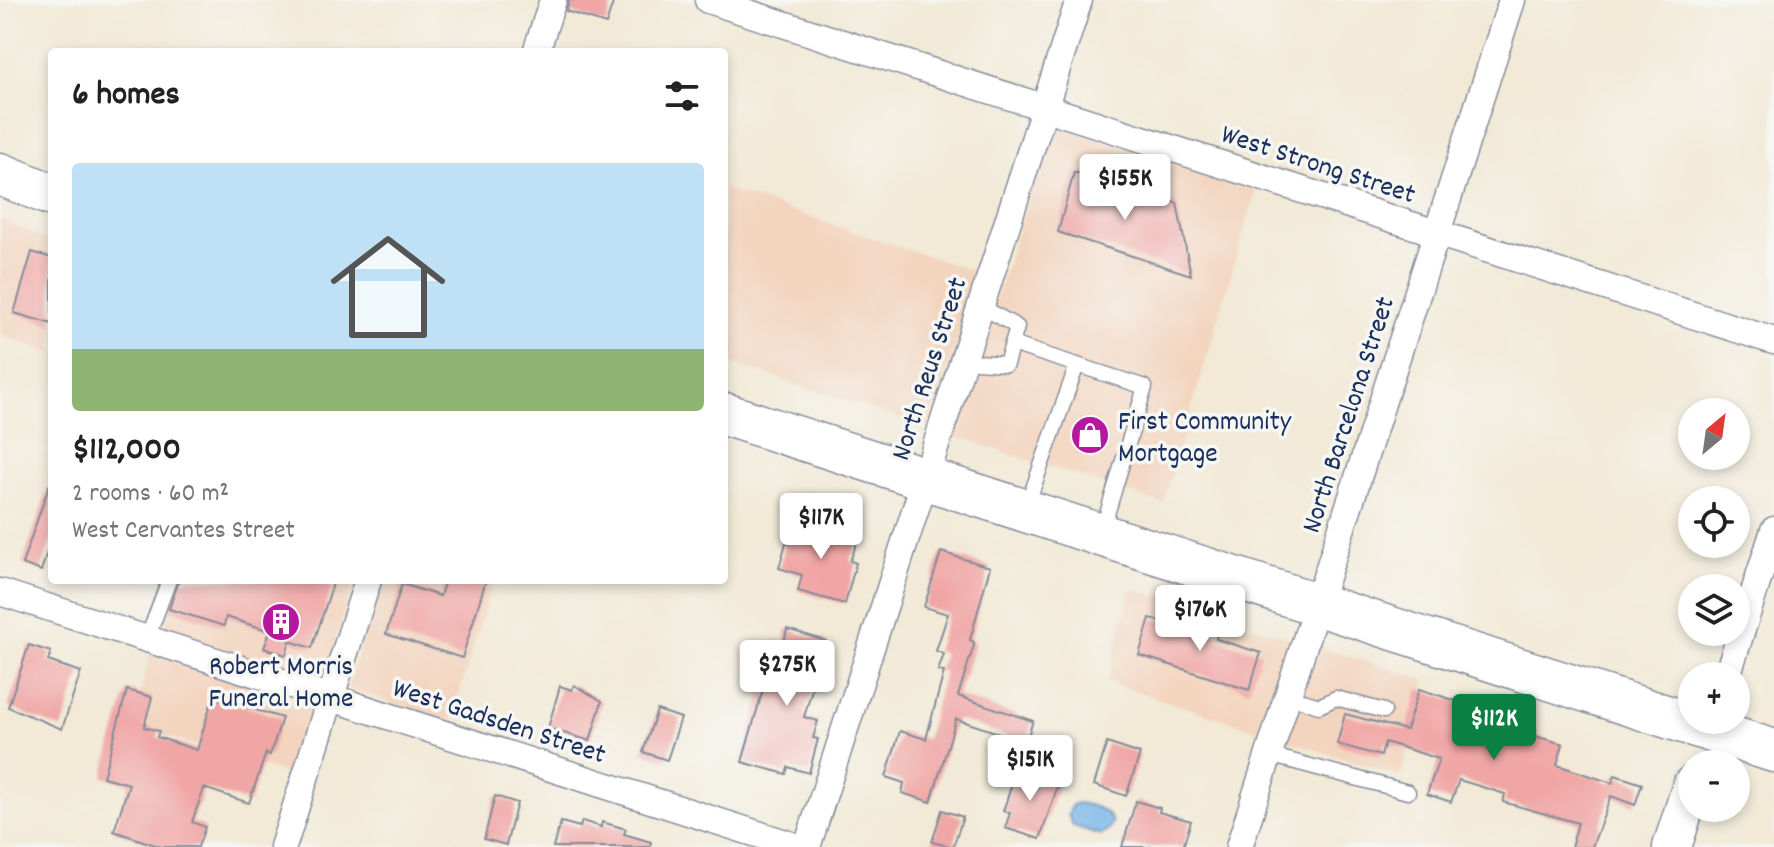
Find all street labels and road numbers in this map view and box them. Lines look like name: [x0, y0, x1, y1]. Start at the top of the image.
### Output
street label: West Strong Street: [1215, 117, 1420, 217]
street label: North Reus Street: [883, 273, 980, 466]
street label: North Barcelona Street: [1294, 292, 1408, 539]
street label: West Gadsden Street: [387, 670, 610, 777]

